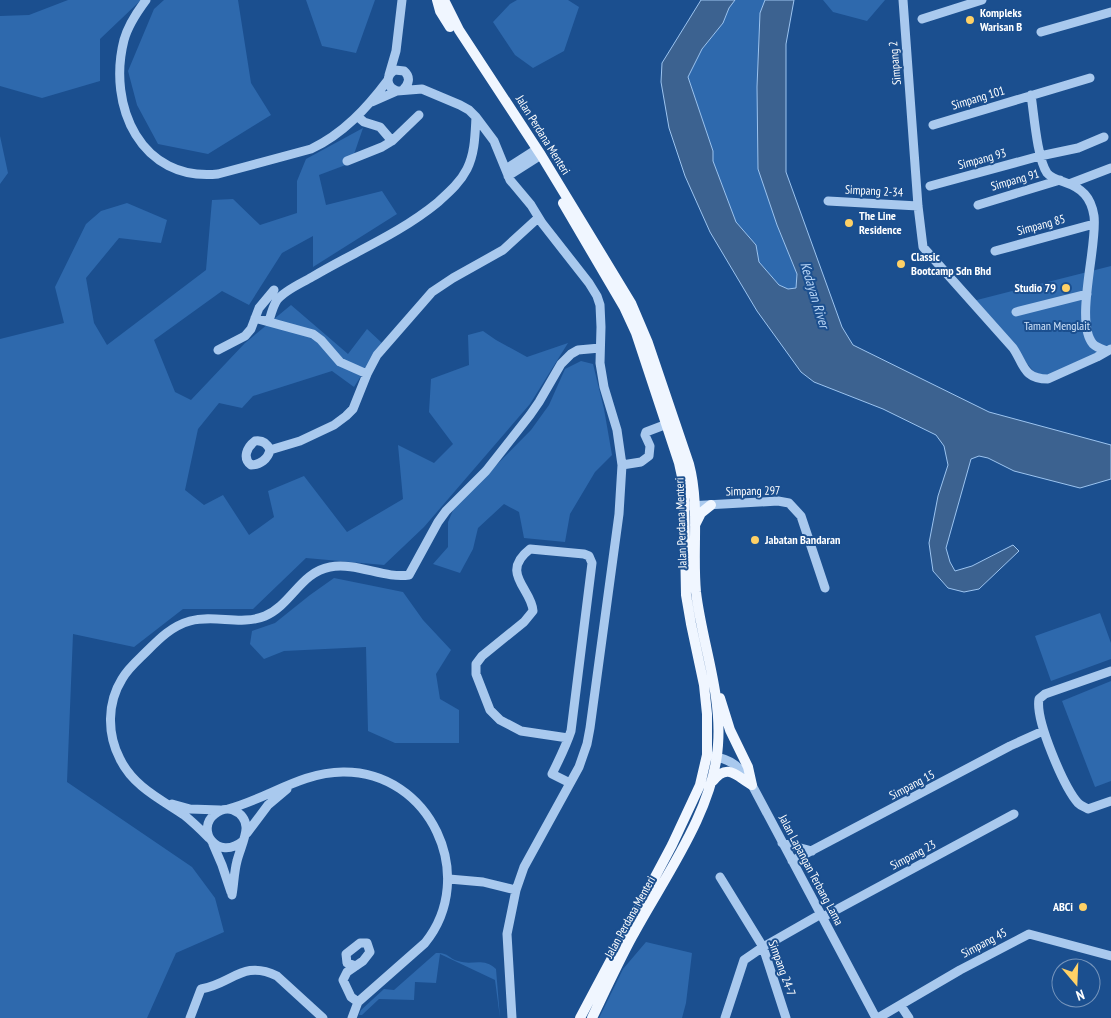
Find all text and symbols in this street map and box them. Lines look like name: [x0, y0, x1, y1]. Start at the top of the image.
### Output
place label: Kompleks Warisan B: [979, 5, 1022, 34]
marker: Kompleks Warisan B: [964, 14, 976, 26]
street label: Simpang 2: [885, 40, 904, 86]
street label: Simpang 101: [949, 82, 1006, 113]
street label: Jalan Perdana Menteri: [512, 91, 574, 177]
street label: Simpang 93: [956, 145, 1008, 172]
street label: Simpang 91: [989, 166, 1041, 194]
street label: Simpang 2-34: [845, 181, 904, 200]
place label: The Line Residence: [859, 208, 902, 237]
street label: Simpang 85: [1015, 211, 1067, 238]
marker: The Line Residence: [843, 217, 855, 229]
place label: Classic Bootcamp Sdn Bhd: [911, 249, 991, 278]
marker: Classic Bootcamp Sdn Bhd: [895, 258, 907, 270]
water label: Kedayan River: [796, 260, 834, 332]
place label: Studio 79: [1015, 280, 1056, 295]
marker: Studio 79: [1060, 282, 1072, 294]
park label: Taman Menglait: [1024, 318, 1091, 333]
street label: Jalan Perdana Menteri: [671, 477, 690, 570]
street label: Simpang 297: [725, 483, 781, 498]
place label: Jabatan Bandaran: [764, 532, 840, 547]
marker: Jabatan Bandaran: [749, 534, 761, 546]
street label: Simpang 15: [886, 766, 937, 803]
street label: Jalan Lapangan Terbang Lama: [775, 811, 847, 928]
street label: Simpang 23: [887, 836, 938, 873]
street label: Jalan Perdana Menteri: [600, 873, 658, 961]
place label: ABCi: [1052, 899, 1073, 914]
marker: ABCi: [1077, 901, 1089, 913]
street label: Simpang 45: [958, 924, 1009, 961]
street label: Simpang 24-7: [765, 938, 799, 998]
north arrow: [1051, 958, 1101, 1008]
text: N: [1074, 986, 1087, 1005]

